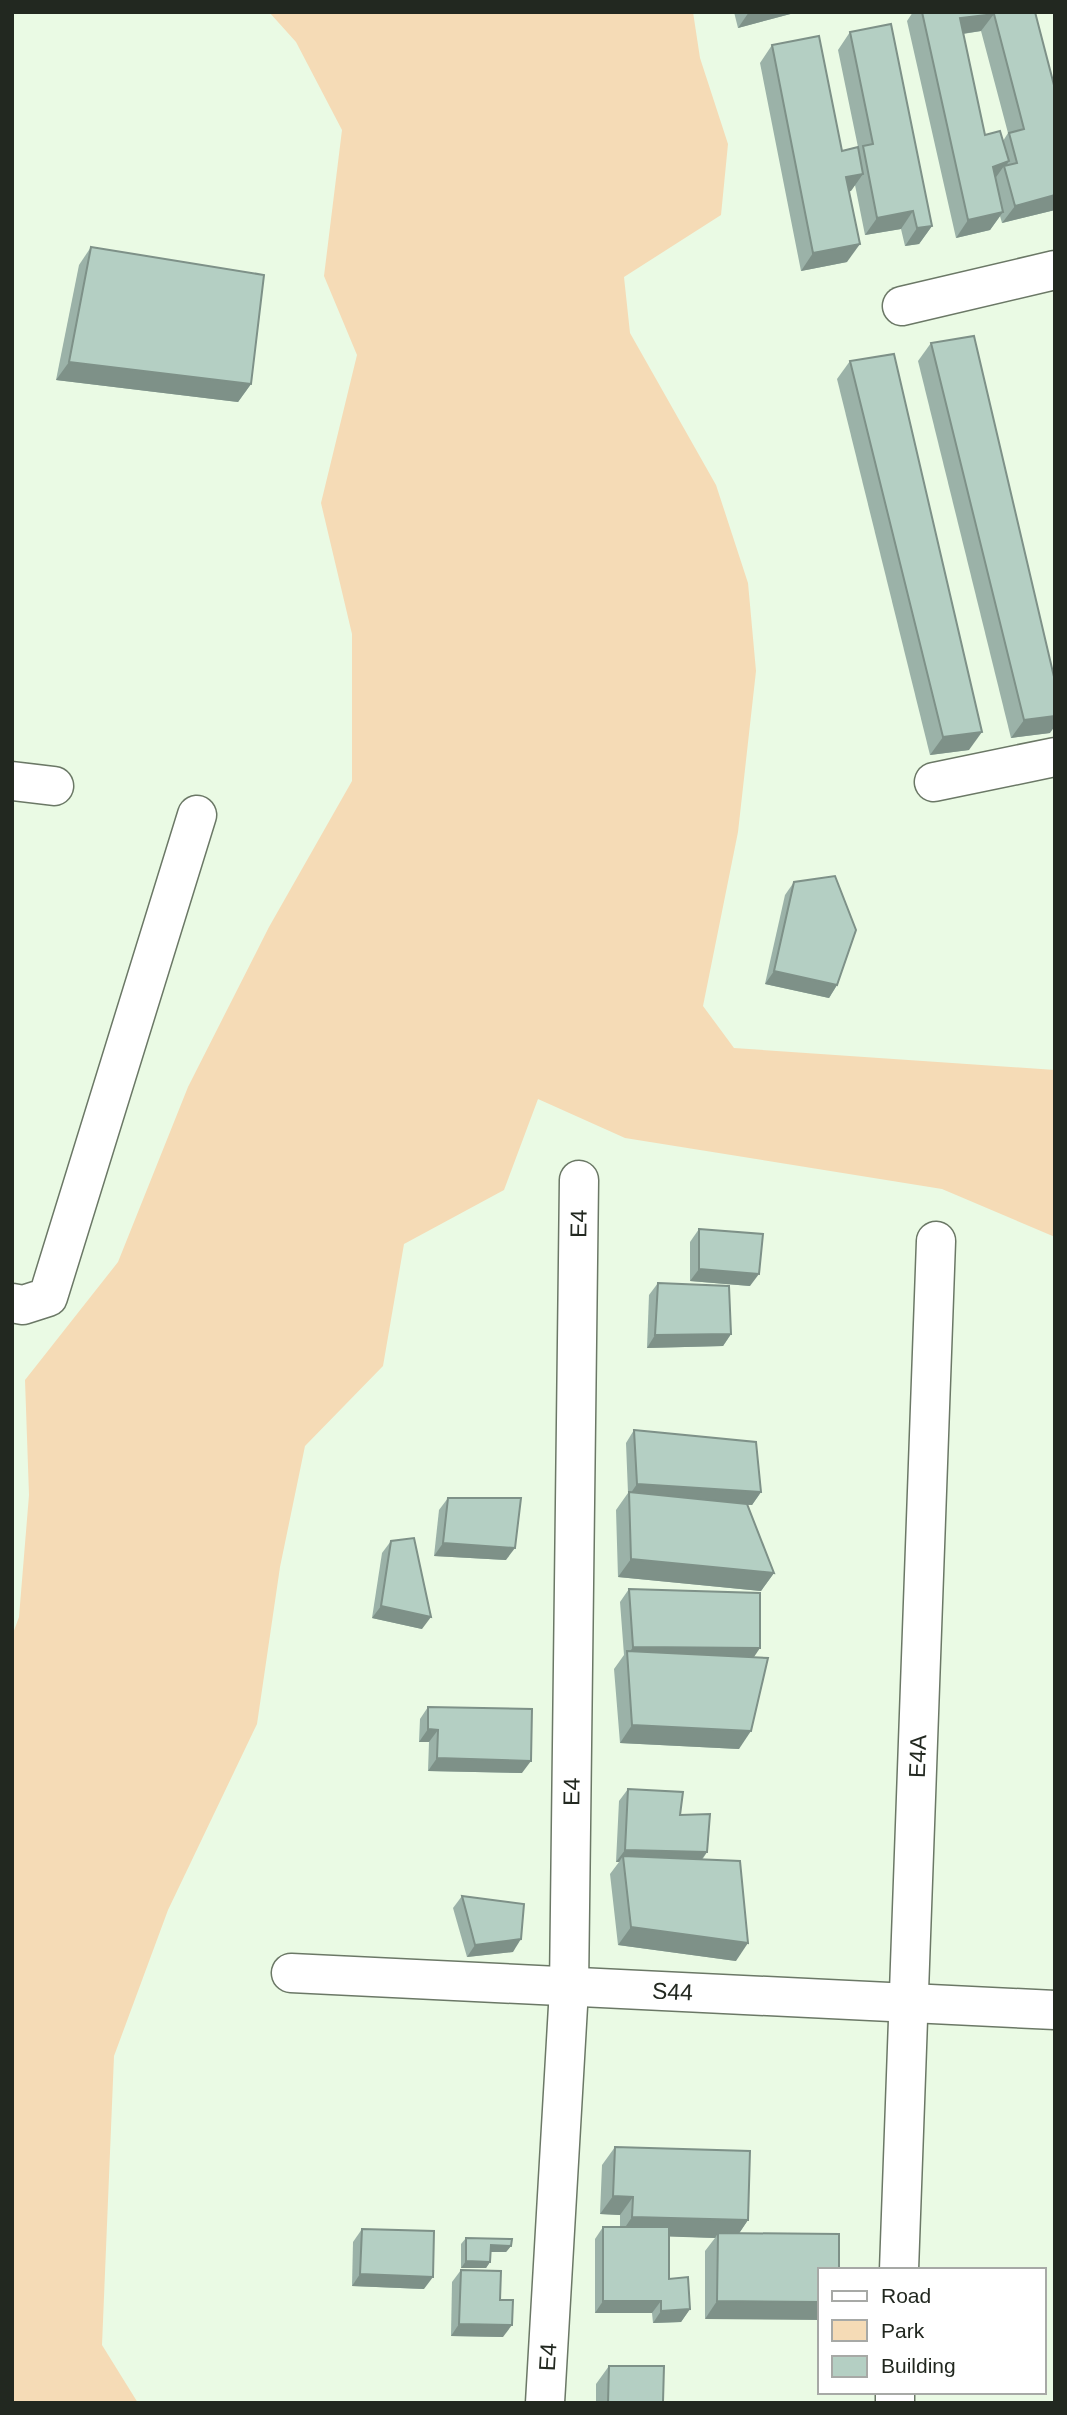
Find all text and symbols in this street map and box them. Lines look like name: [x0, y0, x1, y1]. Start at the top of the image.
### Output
street label: E4: [565, 1209, 592, 1238]
street label: E4A: [904, 1733, 931, 1779]
street label: E4: [558, 1777, 585, 1806]
street label: S44: [651, 1978, 694, 2005]
legend: [818, 2268, 1046, 2394]
text: Road: [881, 2284, 931, 2307]
text: Park: [881, 2319, 925, 2342]
street label: E4: [534, 2342, 561, 2372]
text: Building: [881, 2354, 956, 2377]

